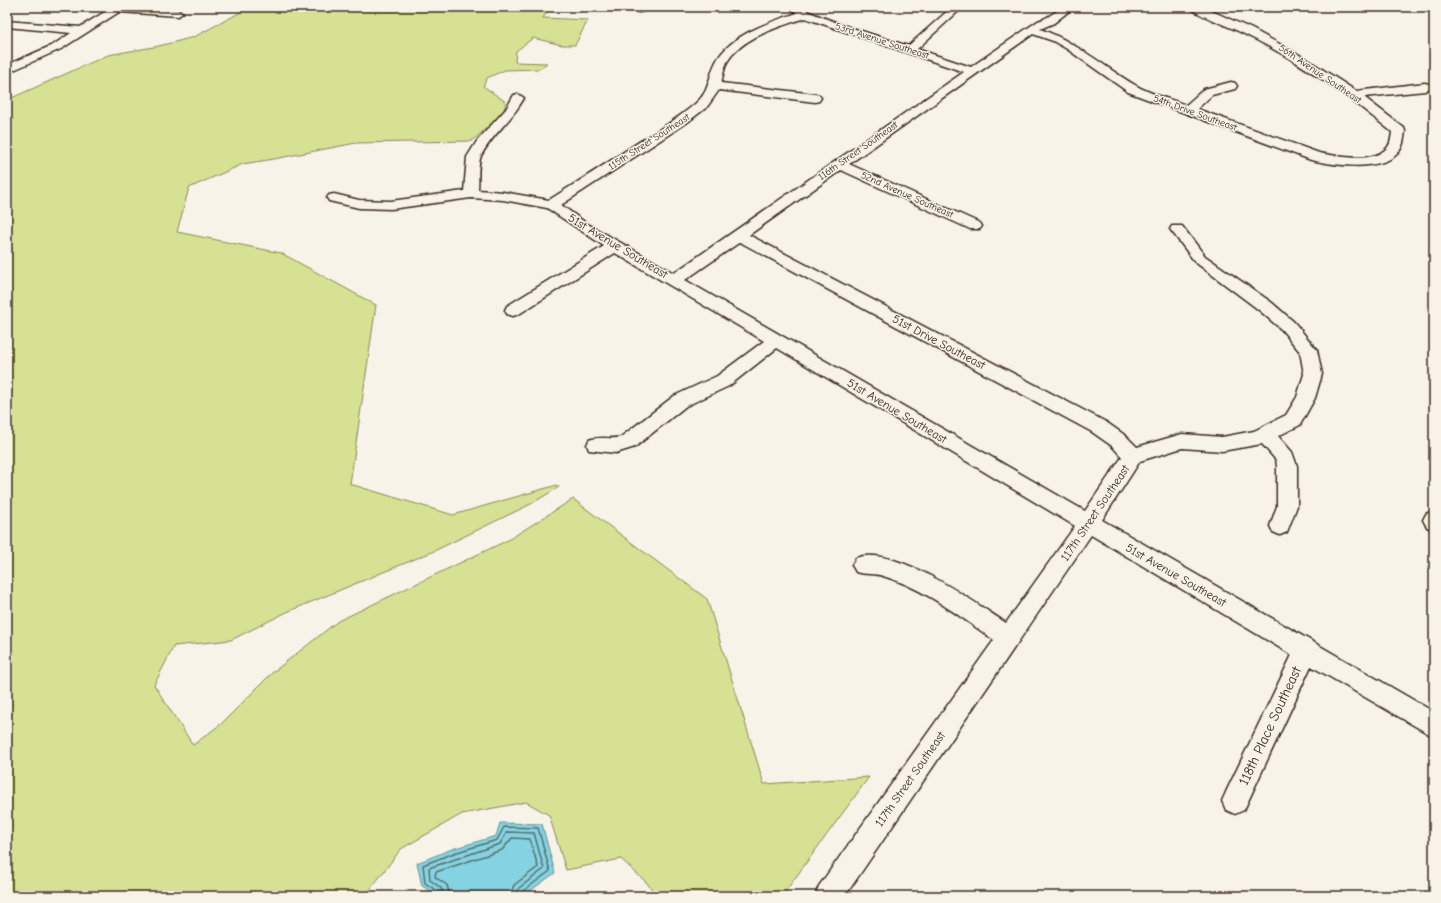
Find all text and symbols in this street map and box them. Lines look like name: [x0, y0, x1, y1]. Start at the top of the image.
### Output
street label: 53rd Avenue Southeast: [834, 20, 931, 62]
street label: 56th Avenue Southeast: [1276, 42, 1365, 107]
street label: 54th Drive Southeast: [1152, 92, 1239, 134]
street label: 115th Street Southeast: [606, 111, 693, 173]
street label: 116th Street Southeast: [816, 118, 901, 183]
street label: 52nd Avenue Southeast: [859, 169, 956, 221]
street label: 51st Avenue Southeast: [566, 211, 671, 282]
street label: 51st Drive Southeast: [890, 312, 988, 373]
street label: 51st Avenue Southeast: [845, 376, 950, 447]
street label: 117th Street Southeast: [1058, 462, 1133, 564]
street label: 51st Avenue Southeast: [1123, 540, 1229, 610]
street label: 118th Place Southeast: [1235, 663, 1305, 788]
street label: 117th Street Southeast: [872, 728, 948, 829]

